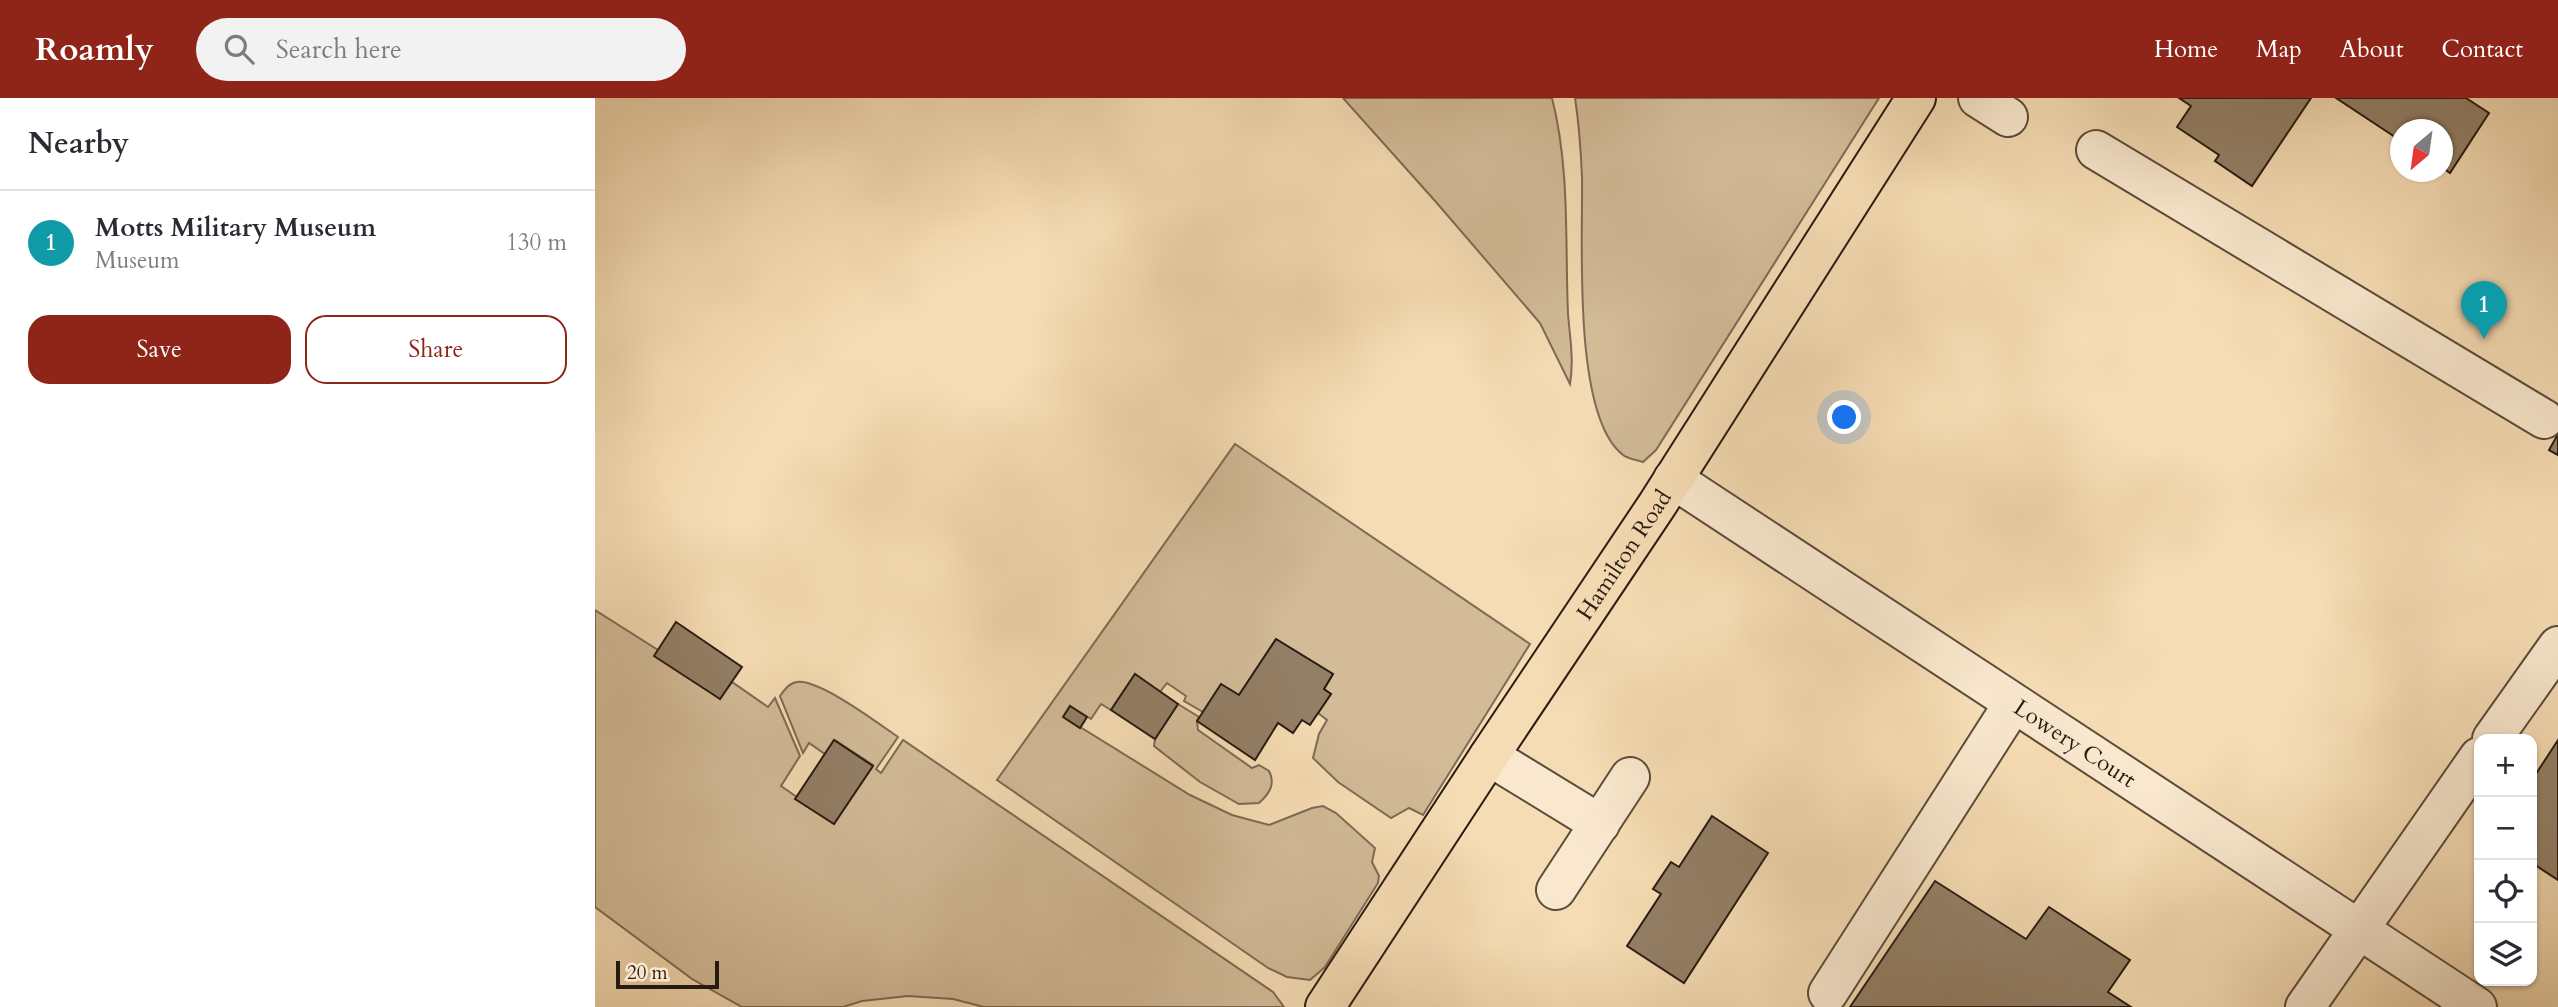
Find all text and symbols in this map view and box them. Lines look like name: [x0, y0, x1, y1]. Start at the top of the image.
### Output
search box: [196, 18, 686, 81]
text: Roamly: [35, 27, 154, 72]
icon: search: [220, 30, 258, 68]
text: Search here: [276, 32, 402, 67]
text: Home: [2154, 33, 2218, 66]
text: Map: [2256, 33, 2302, 66]
text: About: [2340, 33, 2404, 66]
text: Contact: [2442, 33, 2523, 66]
north arrow: [2390, 119, 2453, 182]
text: Nearby: [28, 123, 129, 164]
text: Motts Military Museum: [95, 210, 376, 245]
text: 1: [45, 227, 57, 258]
text: 130 m: [506, 227, 567, 258]
text: Museum: [95, 245, 180, 276]
pin: 1: [2461, 281, 2507, 339]
button: Save: [28, 315, 291, 384]
button: Share: [305, 315, 567, 384]
your location: [1827, 400, 1861, 434]
street label: Hamilton Road: [1569, 483, 1679, 626]
street label: Lowery Court: [2008, 692, 2142, 795]
map controls: [2474, 734, 2537, 986]
button: +: [2474, 734, 2537, 797]
button: −: [2474, 797, 2537, 860]
button: locate: [2474, 860, 2537, 923]
button: layers: [2474, 923, 2537, 986]
scale bar: [616, 958, 719, 990]
text: 20 m: [627, 960, 668, 986]

